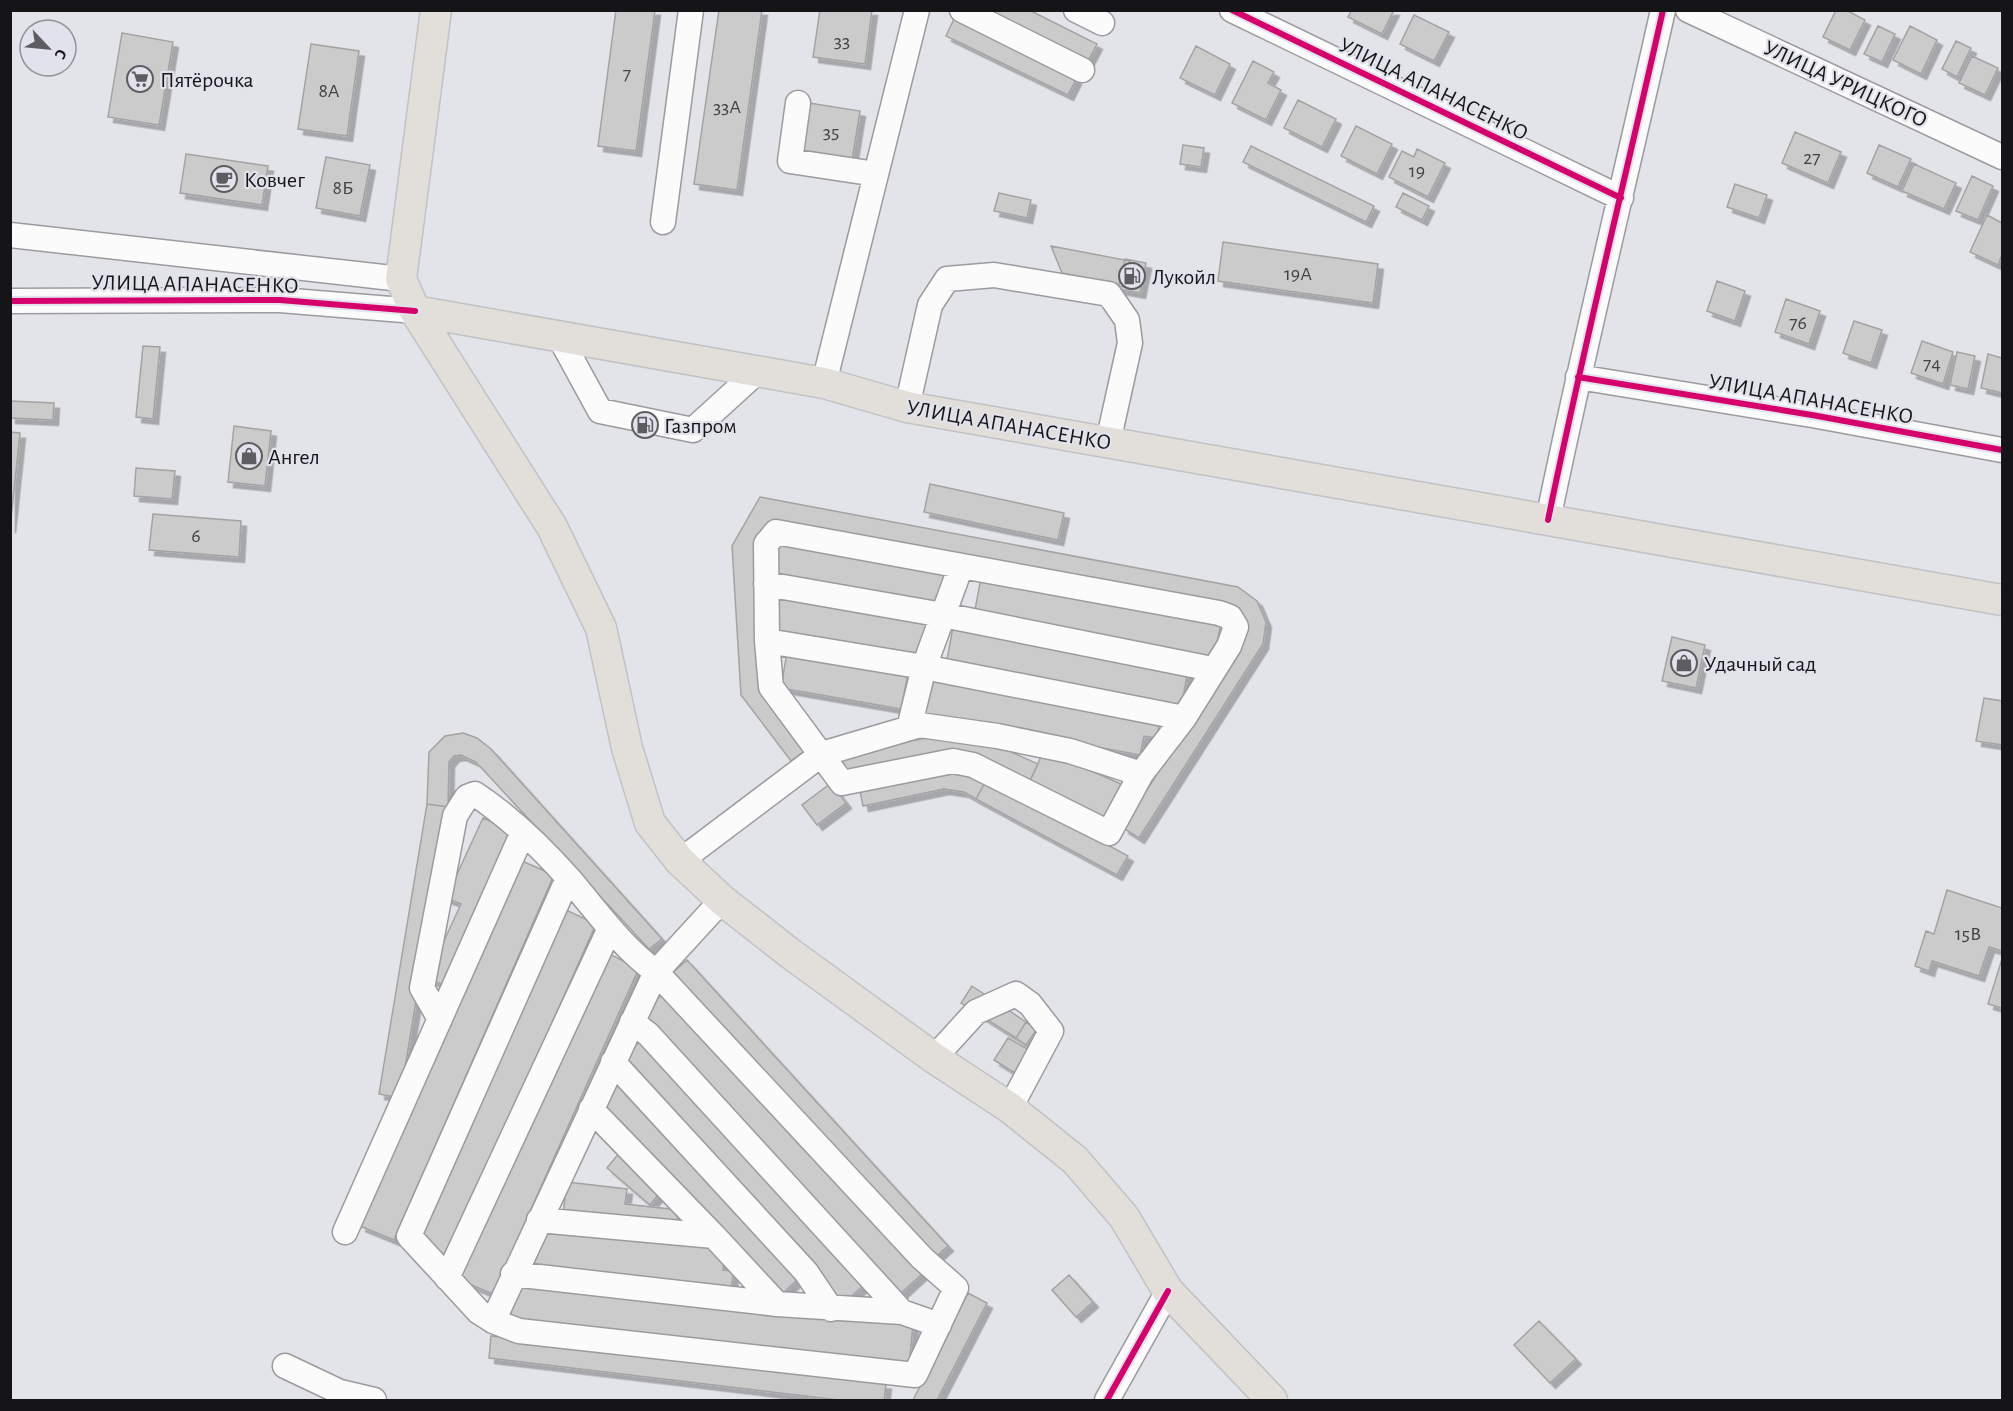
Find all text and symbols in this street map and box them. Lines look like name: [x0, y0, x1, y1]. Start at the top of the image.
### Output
north arrow: [18, 18, 78, 78]
house number: 33: [834, 31, 850, 51]
street label: УЛИЦА АПАНАСЕНКО: [1335, 34, 1532, 144]
street label: УЛИЦА УРИЦКОГО: [1760, 36, 1931, 131]
text: С: [51, 47, 70, 62]
supermarket icon: Пятёрочка: [125, 64, 155, 94]
house number: 7: [623, 64, 631, 84]
place label: Пятёрочка: [160, 69, 254, 91]
house number: 8А: [318, 81, 340, 101]
house number: 33А: [713, 97, 741, 117]
house number: 35: [823, 122, 839, 142]
house number: 27: [1803, 148, 1821, 168]
house number: 19: [1409, 161, 1425, 181]
cafe icon: Ковчег: [209, 164, 239, 194]
place label: Ковчег: [244, 169, 305, 191]
house number: 8Б: [333, 178, 353, 198]
fuel station icon: Лукойл: [1117, 261, 1147, 291]
house number: 19А: [1284, 264, 1312, 284]
place label: Лукойл: [1152, 266, 1216, 288]
street label: УЛИЦА АПАНАСЕНКО: [91, 271, 299, 297]
house number: 76: [1789, 313, 1807, 333]
house number: 74: [1923, 354, 1941, 374]
street label: УЛИЦА АПАНАСЕНКО: [1707, 370, 1915, 428]
street label: УЛИЦА АПАНАСЕНКО: [905, 396, 1113, 454]
fuel station icon: Газпром: [630, 410, 660, 440]
place label: Газпром: [664, 415, 737, 437]
shop icon: Ангел: [234, 441, 264, 471]
place label: Ангел: [268, 446, 320, 468]
house number: 6: [191, 526, 201, 546]
shop icon: Удачный сад: [1669, 648, 1699, 678]
place label: Удачный сад: [1704, 653, 1816, 675]
house number: 15В: [1955, 924, 1981, 944]

